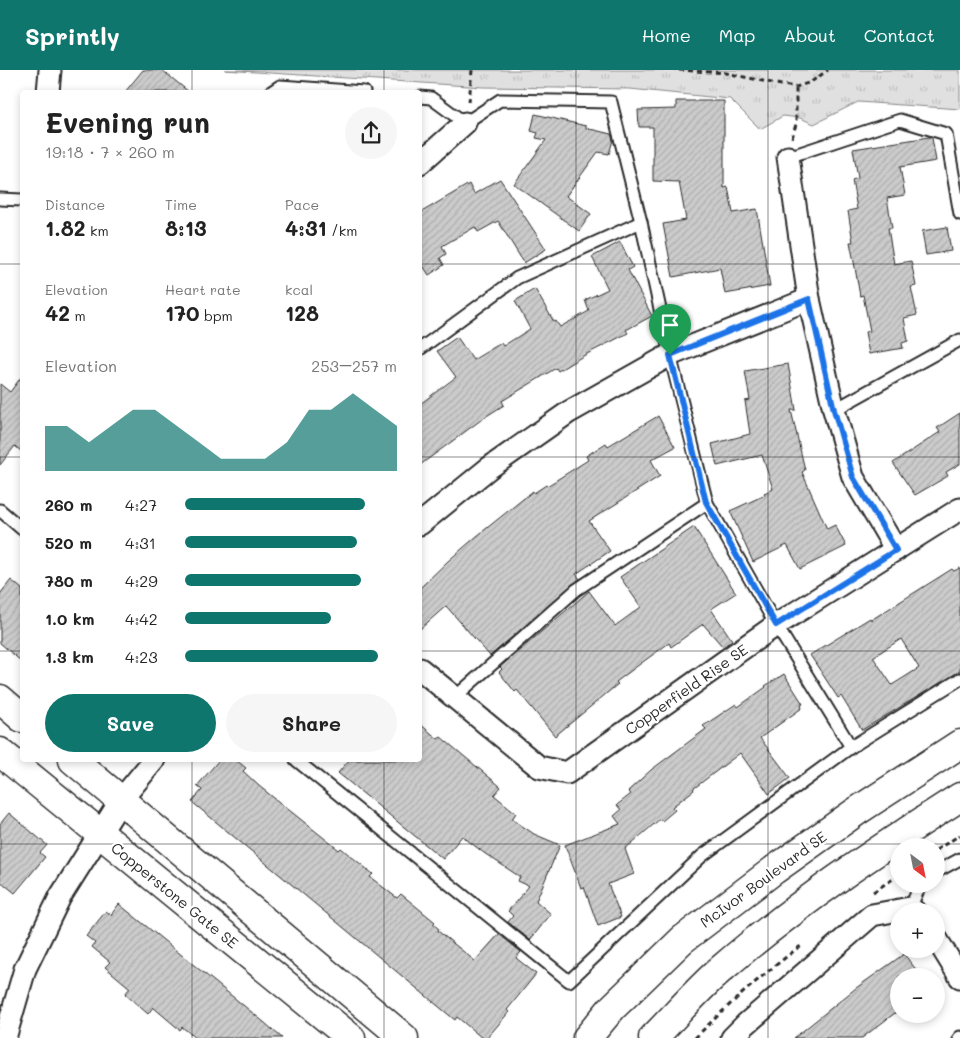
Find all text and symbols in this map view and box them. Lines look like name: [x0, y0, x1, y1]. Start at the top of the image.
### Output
text: Sprintly: [25, 20, 120, 51]
text: Home: [642, 23, 691, 47]
text: Map: [719, 23, 755, 47]
text: About: [783, 23, 836, 47]
text: Contact: [864, 23, 935, 47]
text: Evening run: [45, 104, 210, 140]
button: share: [345, 107, 397, 159]
text: 19:18 · 7 × 260 m: [45, 141, 175, 162]
text: Distance: [45, 195, 105, 214]
text: Time: [165, 195, 197, 214]
text: Pace: [285, 195, 319, 214]
text: 1.82: [45, 214, 86, 241]
text: 8:13: [165, 214, 207, 241]
text: 4:31: [285, 214, 327, 241]
text: km: [86, 221, 109, 240]
text: /km: [327, 221, 357, 240]
text: Elevation: [45, 280, 108, 299]
text: Heart rate: [165, 280, 241, 299]
text: kcal: [285, 280, 313, 299]
text: 42: [45, 299, 70, 326]
text: 170: [165, 299, 200, 326]
text: 128: [285, 299, 319, 326]
pin: [649, 304, 691, 355]
text: m: [70, 306, 86, 325]
text: bpm: [200, 306, 233, 325]
icon: arrive: [656, 311, 684, 339]
text: Elevation: [45, 355, 117, 376]
text: 253–257 m: [311, 355, 397, 376]
text: 260 m: [45, 494, 92, 515]
text: 4:27: [125, 494, 157, 515]
text: 520 m: [45, 532, 92, 553]
text: 4:31: [125, 532, 156, 553]
text: 780 m: [45, 570, 93, 591]
text: 4:29: [125, 570, 158, 591]
text: 1.0 km: [45, 608, 94, 629]
text: 4:42: [125, 608, 158, 629]
street label: Copperfield Rise SE: [621, 639, 752, 739]
text: 1.3 km: [45, 646, 94, 667]
text: 4:23: [125, 646, 158, 667]
button: Save: [45, 694, 216, 752]
button: Share: [226, 694, 397, 752]
street label: McIvor Boulevard SE: [696, 826, 831, 932]
street label: Copperstone Gate SE: [107, 837, 243, 953]
north arrow: [890, 838, 945, 892]
map controls: [890, 838, 945, 1023]
button: +: [890, 903, 945, 958]
button: −: [890, 968, 945, 1023]

